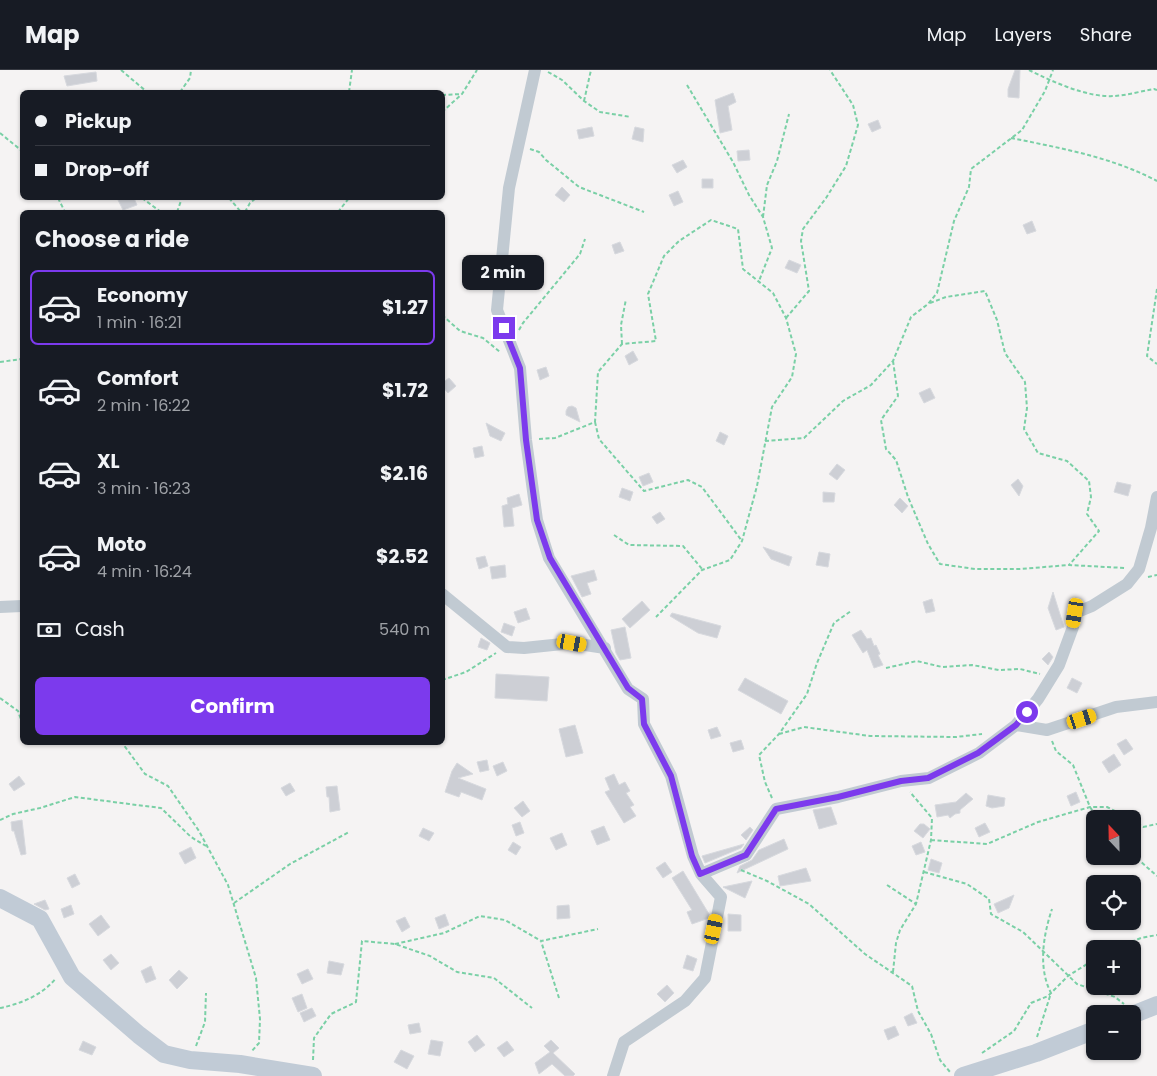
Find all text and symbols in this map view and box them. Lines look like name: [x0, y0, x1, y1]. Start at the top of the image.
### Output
text: Map: [25, 18, 80, 51]
text: Map: [927, 22, 967, 47]
text: Layers: [995, 22, 1052, 47]
text: Share: [1080, 22, 1132, 47]
text: Pickup: [65, 108, 131, 135]
text: Drop-off: [65, 156, 149, 183]
text: Choose a ride: [35, 224, 189, 255]
callout: 2 min: [463, 256, 545, 290]
text: 2 min: [481, 261, 525, 284]
text: Economy: [97, 282, 188, 309]
icon: car: [37, 285, 82, 330]
text: $1.27: [382, 294, 428, 321]
text: 1 min · 16:21: [97, 311, 182, 334]
route end: [493, 317, 515, 339]
text: Comfort: [97, 365, 179, 392]
icon: car: [37, 368, 82, 413]
text: $1.72: [382, 377, 428, 404]
text: 2 min · 16:22: [97, 394, 190, 417]
text: XL: [97, 448, 120, 475]
icon: car: [37, 451, 82, 496]
text: $2.16: [380, 460, 428, 487]
text: 3 min · 16:23: [97, 477, 191, 500]
text: Moto: [97, 531, 146, 558]
icon: car: [37, 534, 82, 579]
text: $2.52: [376, 543, 428, 570]
text: 4 min · 16:24: [97, 560, 192, 583]
car: [1065, 597, 1084, 629]
icon: cash: [35, 616, 63, 644]
text: Cash: [75, 616, 125, 643]
text: 540 m: [379, 618, 430, 641]
car: [555, 633, 588, 653]
button: Confirm: [35, 677, 430, 735]
route start: [1016, 701, 1038, 723]
car: [1065, 707, 1098, 731]
north arrow: [1086, 810, 1141, 865]
map controls: [1086, 810, 1141, 1060]
button: locate: [1086, 875, 1141, 930]
car: [703, 913, 724, 945]
button: +: [1086, 940, 1141, 995]
button: −: [1086, 1005, 1141, 1060]

